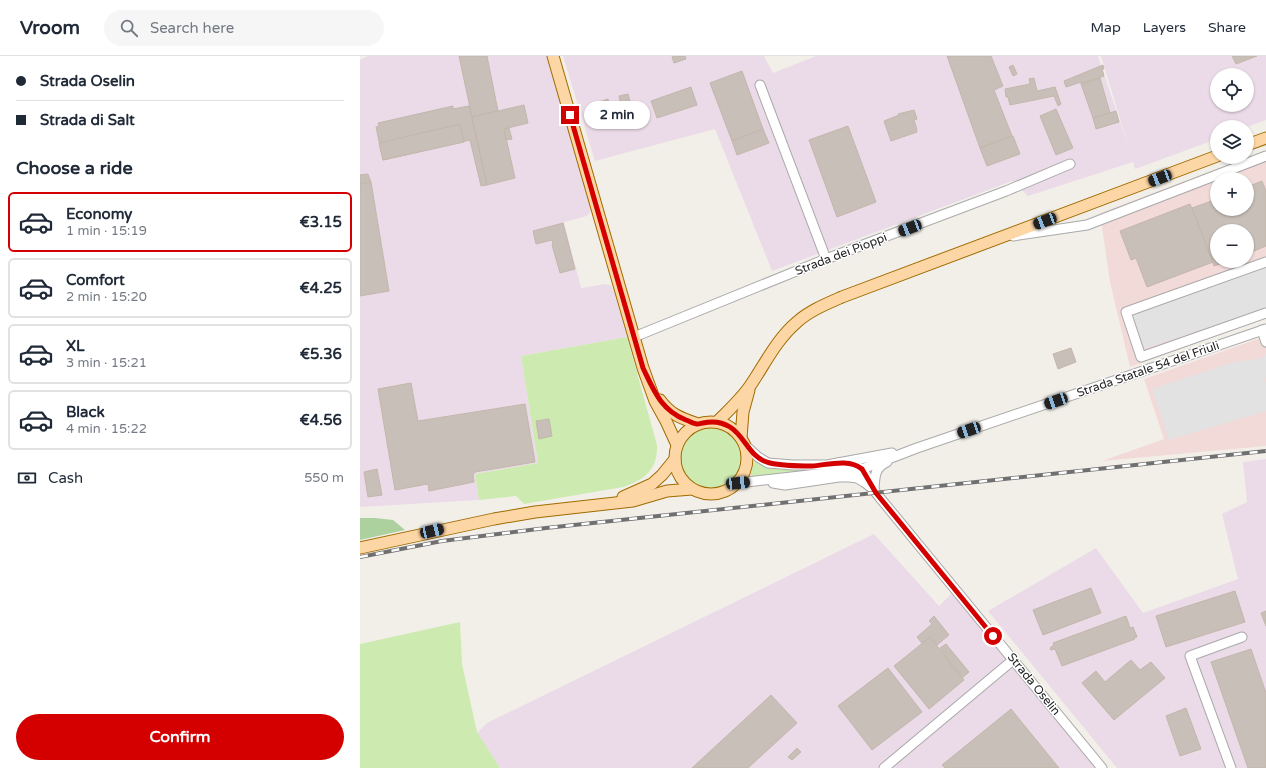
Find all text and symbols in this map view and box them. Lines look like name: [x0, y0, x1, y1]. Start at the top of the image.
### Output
search box: [104, 10, 384, 46]
text: Vroom: [20, 17, 80, 39]
icon: search: [118, 17, 140, 39]
text: Search here: [150, 19, 234, 37]
text: Map: [1091, 19, 1121, 36]
text: Layers: [1143, 19, 1186, 36]
text: Share: [1208, 19, 1246, 36]
map controls: [1210, 68, 1254, 268]
button: locate: [1210, 68, 1254, 112]
text: Strada Oselin: [40, 72, 135, 90]
callout: 2 min: [584, 101, 650, 129]
route end: [561, 106, 579, 124]
text: 2 min: [600, 107, 634, 123]
text: Strada di Salt: [40, 111, 135, 129]
button: layers: [1210, 120, 1254, 164]
text: Choose a ride: [16, 157, 133, 179]
car: [1147, 168, 1173, 188]
button: +: [1210, 172, 1254, 216]
icon: car: [18, 204, 54, 240]
text: Economy: [66, 205, 132, 223]
car: [1032, 211, 1058, 231]
text: €3.15: [300, 213, 342, 231]
car: [897, 218, 923, 238]
text: 1 min · 15:19: [66, 223, 147, 239]
button: −: [1210, 224, 1254, 268]
street label: Strada dei Pioppi: [793, 230, 889, 278]
icon: car: [18, 270, 54, 306]
text: Comfort: [66, 271, 125, 289]
text: €4.25: [300, 279, 342, 297]
text: 2 min · 15:20: [66, 289, 147, 305]
icon: car: [18, 336, 54, 372]
text: XL: [66, 337, 85, 355]
street label: Strada Statale 54 del Friuli: [1075, 338, 1221, 400]
text: €5.36: [300, 345, 342, 363]
text: 3 min · 15:21: [66, 355, 147, 371]
car: [1043, 391, 1069, 411]
icon: car: [18, 402, 54, 438]
text: Black: [66, 403, 105, 421]
text: €4.56: [300, 411, 342, 429]
car: [956, 420, 982, 440]
text: 4 min · 15:22: [66, 421, 147, 437]
icon: cash: [16, 467, 38, 489]
text: Cash: [48, 469, 83, 487]
text: 550 m: [304, 470, 344, 486]
car: [725, 476, 751, 490]
car: [419, 522, 445, 540]
route start: [984, 627, 1002, 645]
street label: Strada Oselin: [1005, 650, 1063, 718]
button: Confirm: [16, 714, 344, 760]

